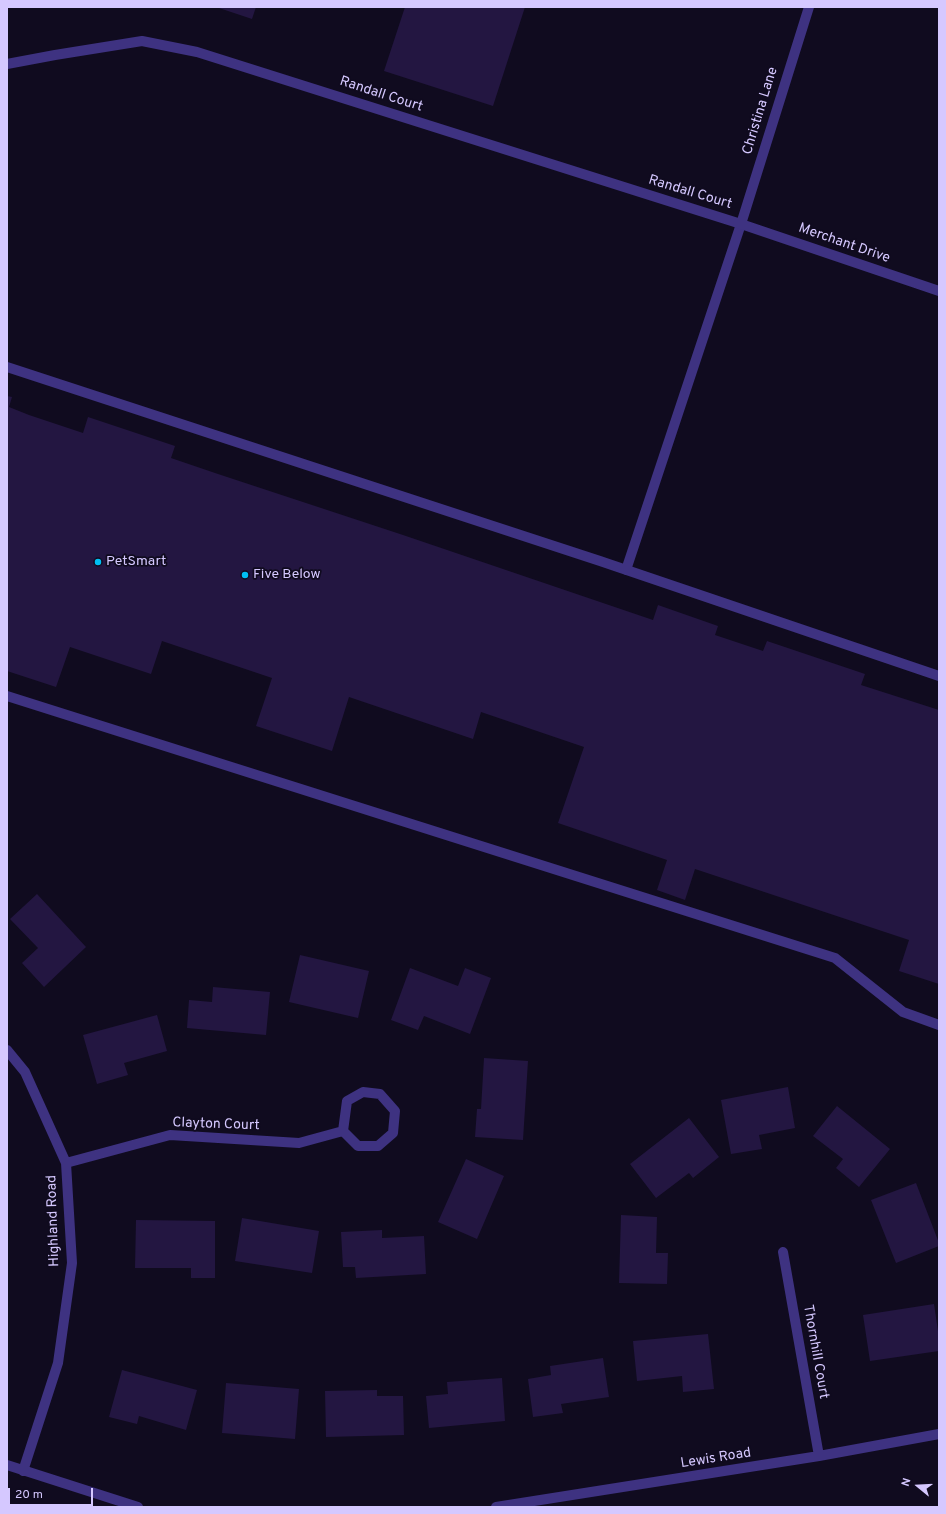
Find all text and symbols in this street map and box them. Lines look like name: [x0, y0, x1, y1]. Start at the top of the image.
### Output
street label: Christina Lane: [740, 65, 782, 157]
street label: Randall Court: [337, 74, 425, 116]
street label: Randall Court: [646, 172, 734, 214]
street label: Merchant Drive: [796, 220, 892, 268]
place label: PetSmart: [106, 554, 166, 570]
marker: PetSmart: [93, 557, 103, 567]
place label: Five Below: [253, 567, 321, 583]
marker: Five Below: [240, 570, 250, 580]
street label: Clayton Court: [172, 1115, 260, 1135]
street label: Highland Road: [44, 1175, 64, 1267]
street label: Thornhill Court: [798, 1304, 832, 1400]
street label: Lewis Road: [680, 1445, 752, 1473]
north arrow: [898, 1466, 938, 1506]
text: N: [899, 1476, 914, 1488]
scale bar: [10, 1480, 95, 1506]
text: 20 m: [15, 1487, 43, 1503]

